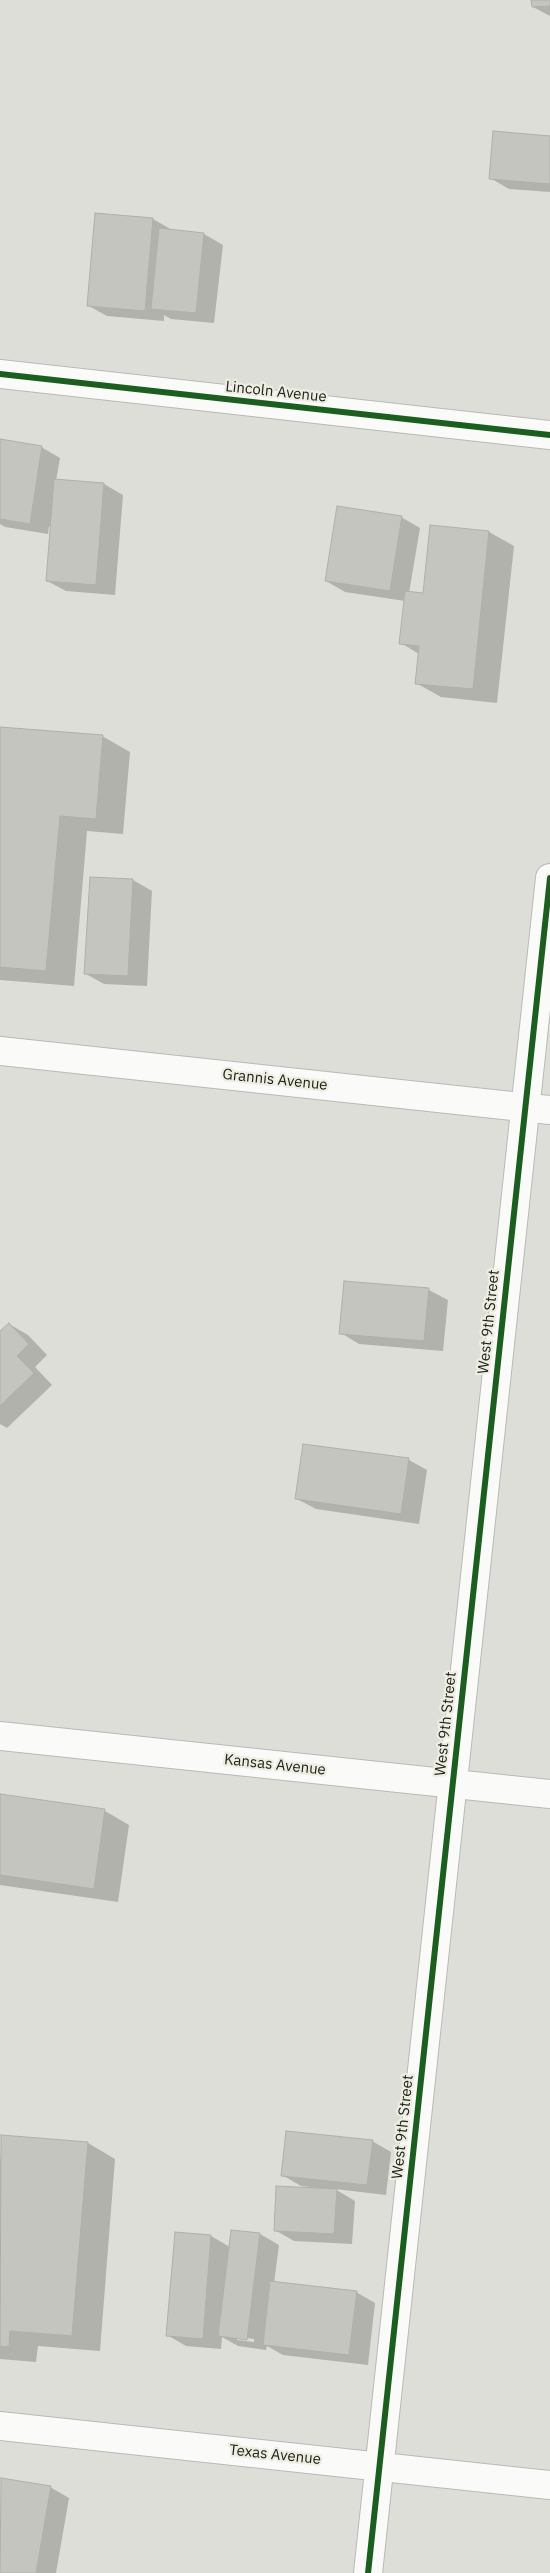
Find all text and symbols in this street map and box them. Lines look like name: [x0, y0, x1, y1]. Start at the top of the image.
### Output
street label: Lincoln Avenue: [224, 378, 328, 406]
street label: Grannis Avenue: [222, 1066, 328, 1094]
street label: West 9th Street: [475, 1269, 503, 1375]
street label: West 9th Street: [432, 1671, 460, 1777]
street label: Kansas Avenue: [223, 1751, 327, 1779]
street label: West 9th Street: [389, 2074, 417, 2180]
street label: Texas Avenue: [228, 2441, 322, 2469]

